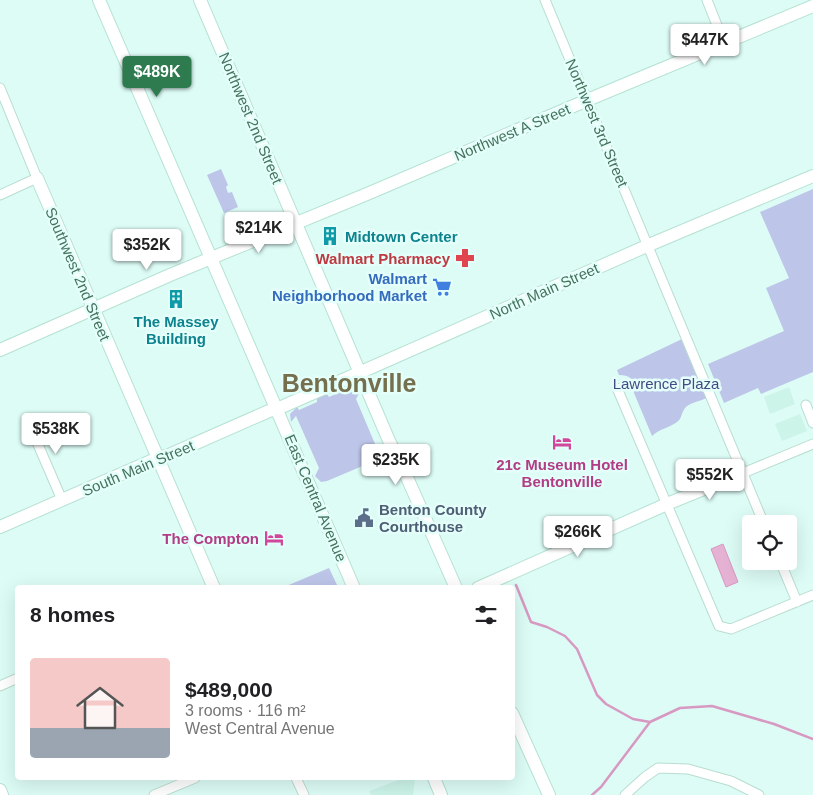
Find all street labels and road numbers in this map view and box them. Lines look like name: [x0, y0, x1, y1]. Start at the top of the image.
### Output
street label: Northwest 2nd Street: [216, 50, 287, 187]
street label: Northwest 3rd Street: [562, 56, 632, 190]
street label: Northwest A Street: [451, 100, 573, 164]
street label: Southwest 2nd Street: [42, 205, 114, 344]
street label: North Main Street: [487, 259, 602, 323]
street label: East Central Avenue: [282, 432, 350, 564]
street label: South Main Street: [79, 436, 197, 499]

